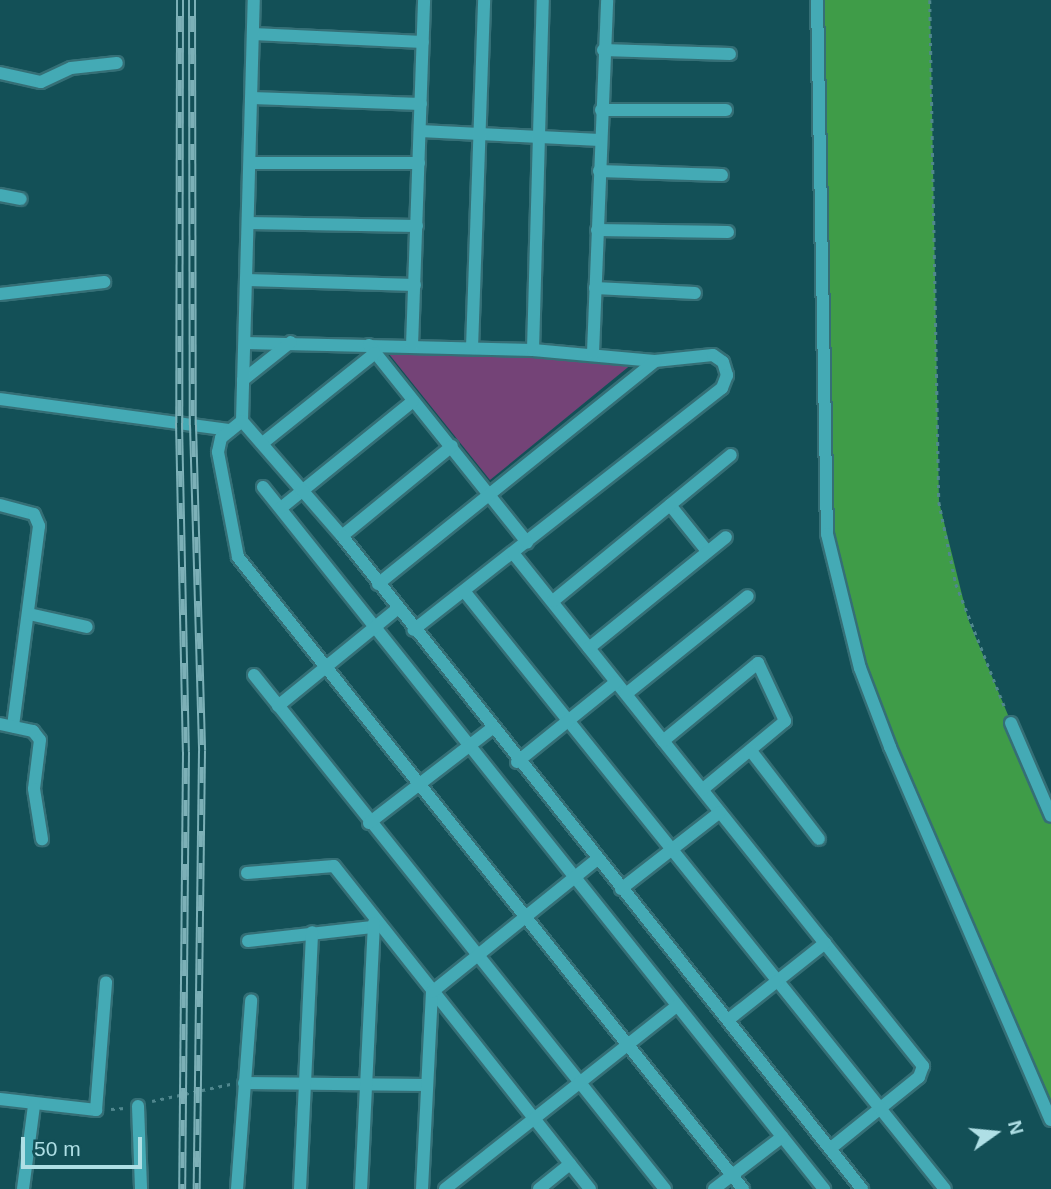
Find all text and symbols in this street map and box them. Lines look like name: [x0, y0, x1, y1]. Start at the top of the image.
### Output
north arrow: [960, 1098, 1030, 1168]
text: N: [1004, 1118, 1028, 1137]
scale bar: [24, 1122, 145, 1166]
text: 50 m: [34, 1137, 81, 1160]

